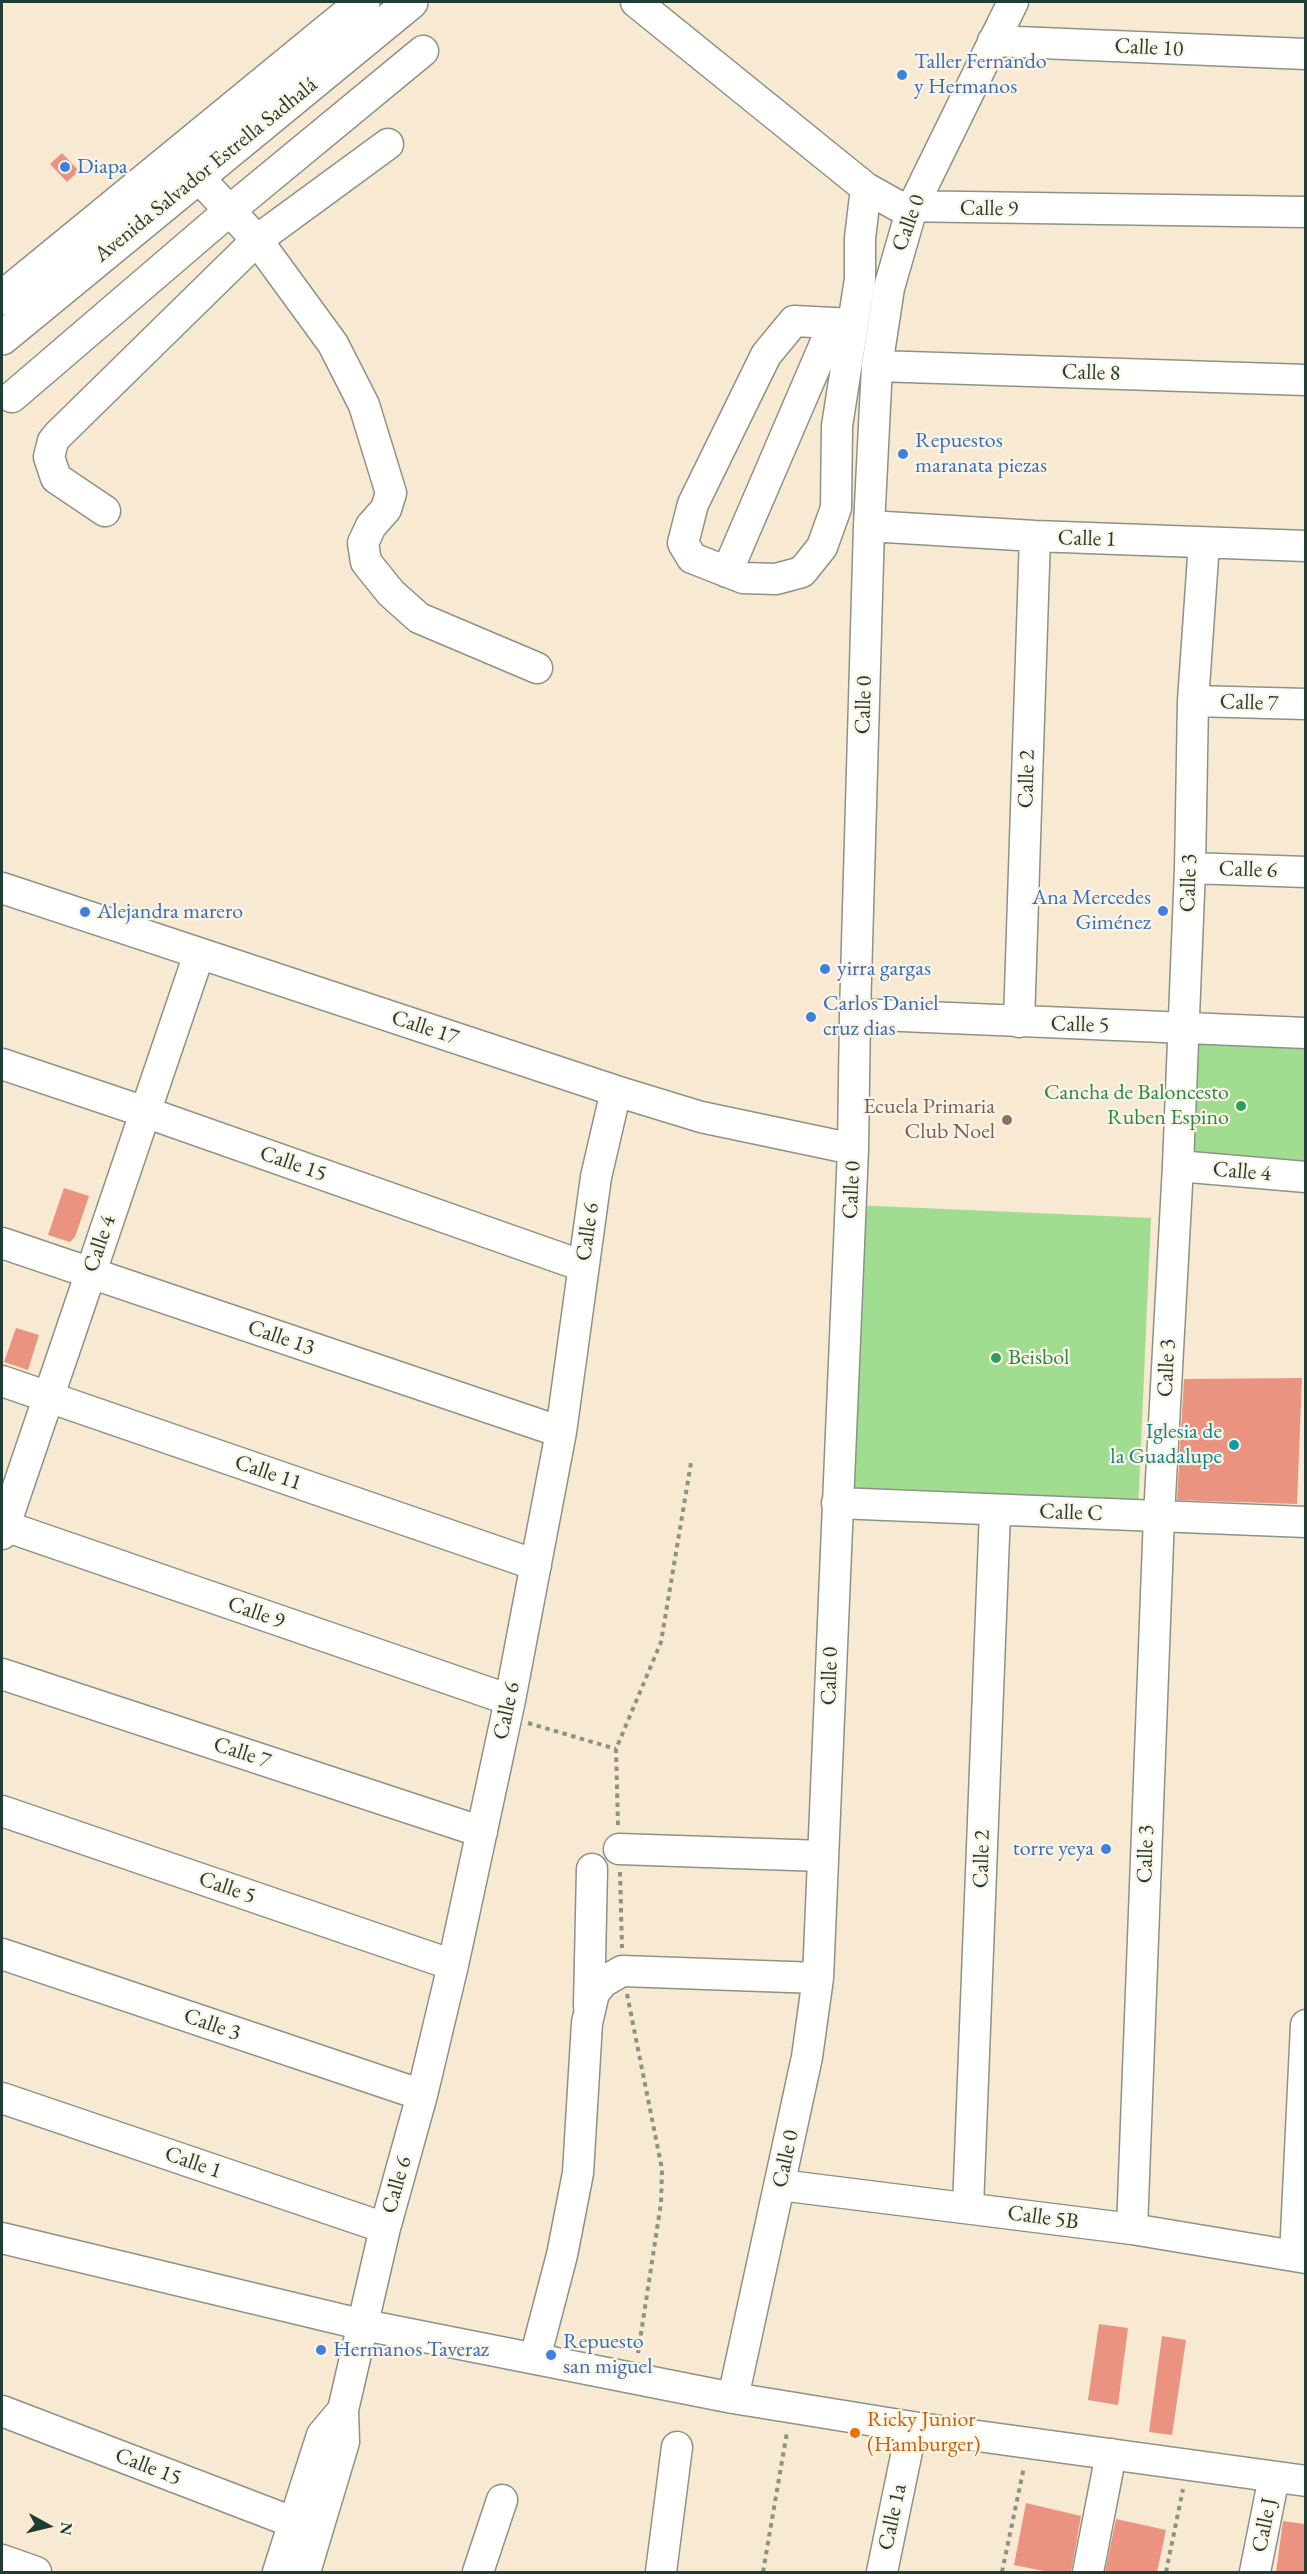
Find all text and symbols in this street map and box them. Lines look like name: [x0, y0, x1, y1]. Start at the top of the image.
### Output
street label: Calle 10: [1114, 33, 1184, 63]
place label: Taller Fernando y Hermanos: [914, 49, 1047, 100]
marker: Taller Fernando y Hermanos: [895, 68, 909, 82]
street label: Avenida Salvador Estrella Sadhalá: [89, 72, 323, 268]
place label: Diapa: [77, 154, 128, 180]
marker: Diapa: [58, 160, 72, 174]
street label: Calle 0: [887, 191, 931, 255]
street label: Calle 9: [960, 195, 1018, 223]
street label: Calle 8: [1061, 359, 1121, 387]
place label: Repuestos maranata piezas: [915, 428, 1047, 480]
marker: Repuestos maranata piezas: [896, 447, 910, 461]
street label: Calle 1: [1057, 525, 1117, 553]
street label: Calle 0: [850, 675, 878, 735]
street label: Calle 7: [1219, 689, 1279, 717]
street label: Calle 2: [1013, 749, 1041, 809]
street label: Calle 3: [1175, 853, 1203, 913]
street label: Calle 6: [1218, 856, 1278, 884]
place label: Ana Mercedes Giménez: [1032, 885, 1151, 936]
place label: Alejandra marero: [97, 899, 243, 925]
marker: Ana Mercedes Giménez: [1156, 904, 1170, 918]
marker: Alejandra marero: [78, 905, 92, 919]
place label: yirra gargas: [837, 956, 931, 982]
marker: yirra gargas: [818, 962, 832, 976]
place label: Carlos Daniel cruz dias: [823, 991, 939, 1042]
street label: Calle 17: [388, 1005, 462, 1051]
marker: Carlos Daniel cruz dias: [804, 1010, 818, 1024]
street label: Calle 5: [1050, 1011, 1110, 1039]
place label: Cancha de Baloncesto Ruben Espino: [1044, 1080, 1229, 1132]
place label: Ecuela Primaria Club Noel: [863, 1094, 995, 1146]
marker: Cancha de Baloncesto Ruben Espino: [1234, 1099, 1248, 1113]
marker: Ecuela Primaria Club Noel: [1000, 1113, 1014, 1127]
street label: Calle 15: [256, 1140, 330, 1188]
street label: Calle 4: [1212, 1156, 1272, 1188]
street label: Calle 0: [837, 1160, 867, 1220]
street label: Calle 6: [571, 1201, 605, 1263]
street label: Calle 4: [78, 1212, 122, 1276]
street label: Calle 13: [244, 1314, 318, 1362]
street label: Calle 3: [1152, 1338, 1182, 1398]
place label: Beisbol: [1008, 1345, 1069, 1371]
marker: Beisbol: [989, 1351, 1003, 1365]
place label: Iglesia de la Guadalupe: [1110, 1419, 1222, 1470]
marker: Iglesia de la Guadalupe: [1227, 1438, 1241, 1452]
street label: Calle 11: [231, 1449, 305, 1497]
street label: Calle C: [1039, 1499, 1103, 1527]
street label: Calle 9: [224, 1591, 288, 1635]
street label: Calle 0: [816, 1646, 844, 1706]
street label: Calle 6: [488, 1680, 526, 1742]
street label: Calle 7: [210, 1731, 274, 1775]
street label: Calle 3: [1132, 1824, 1160, 1884]
street label: Calle 2: [968, 1829, 996, 1889]
place label: torre yeya: [1013, 1836, 1094, 1862]
marker: torre yeya: [1099, 1842, 1113, 1856]
street label: Calle 5: [195, 1866, 259, 1910]
street label: Calle 3: [180, 2003, 244, 2047]
street label: Calle 0: [767, 2128, 805, 2190]
street label: Calle 1: [161, 2141, 225, 2185]
street label: Calle 6: [376, 2153, 418, 2217]
street label: Calle 5B: [1006, 2200, 1080, 2236]
place label: Repuesto san miguel: [563, 2329, 652, 2380]
place label: Hermanos Taveraz: [333, 2337, 489, 2363]
marker: Hermanos Taveraz: [314, 2343, 328, 2357]
marker: Repuesto san miguel: [544, 2348, 558, 2362]
place label: Ricky Junior (Hamburger): [867, 2407, 980, 2458]
marker: Ricky Junior (Hamburger): [848, 2426, 862, 2440]
street label: Calle 15: [111, 2442, 185, 2492]
street label: Calle 1a: [873, 2481, 913, 2553]
street label: Calle J: [1247, 2495, 1283, 2555]
north arrow: [18, 2496, 78, 2556]
text: N: [55, 2521, 78, 2536]

